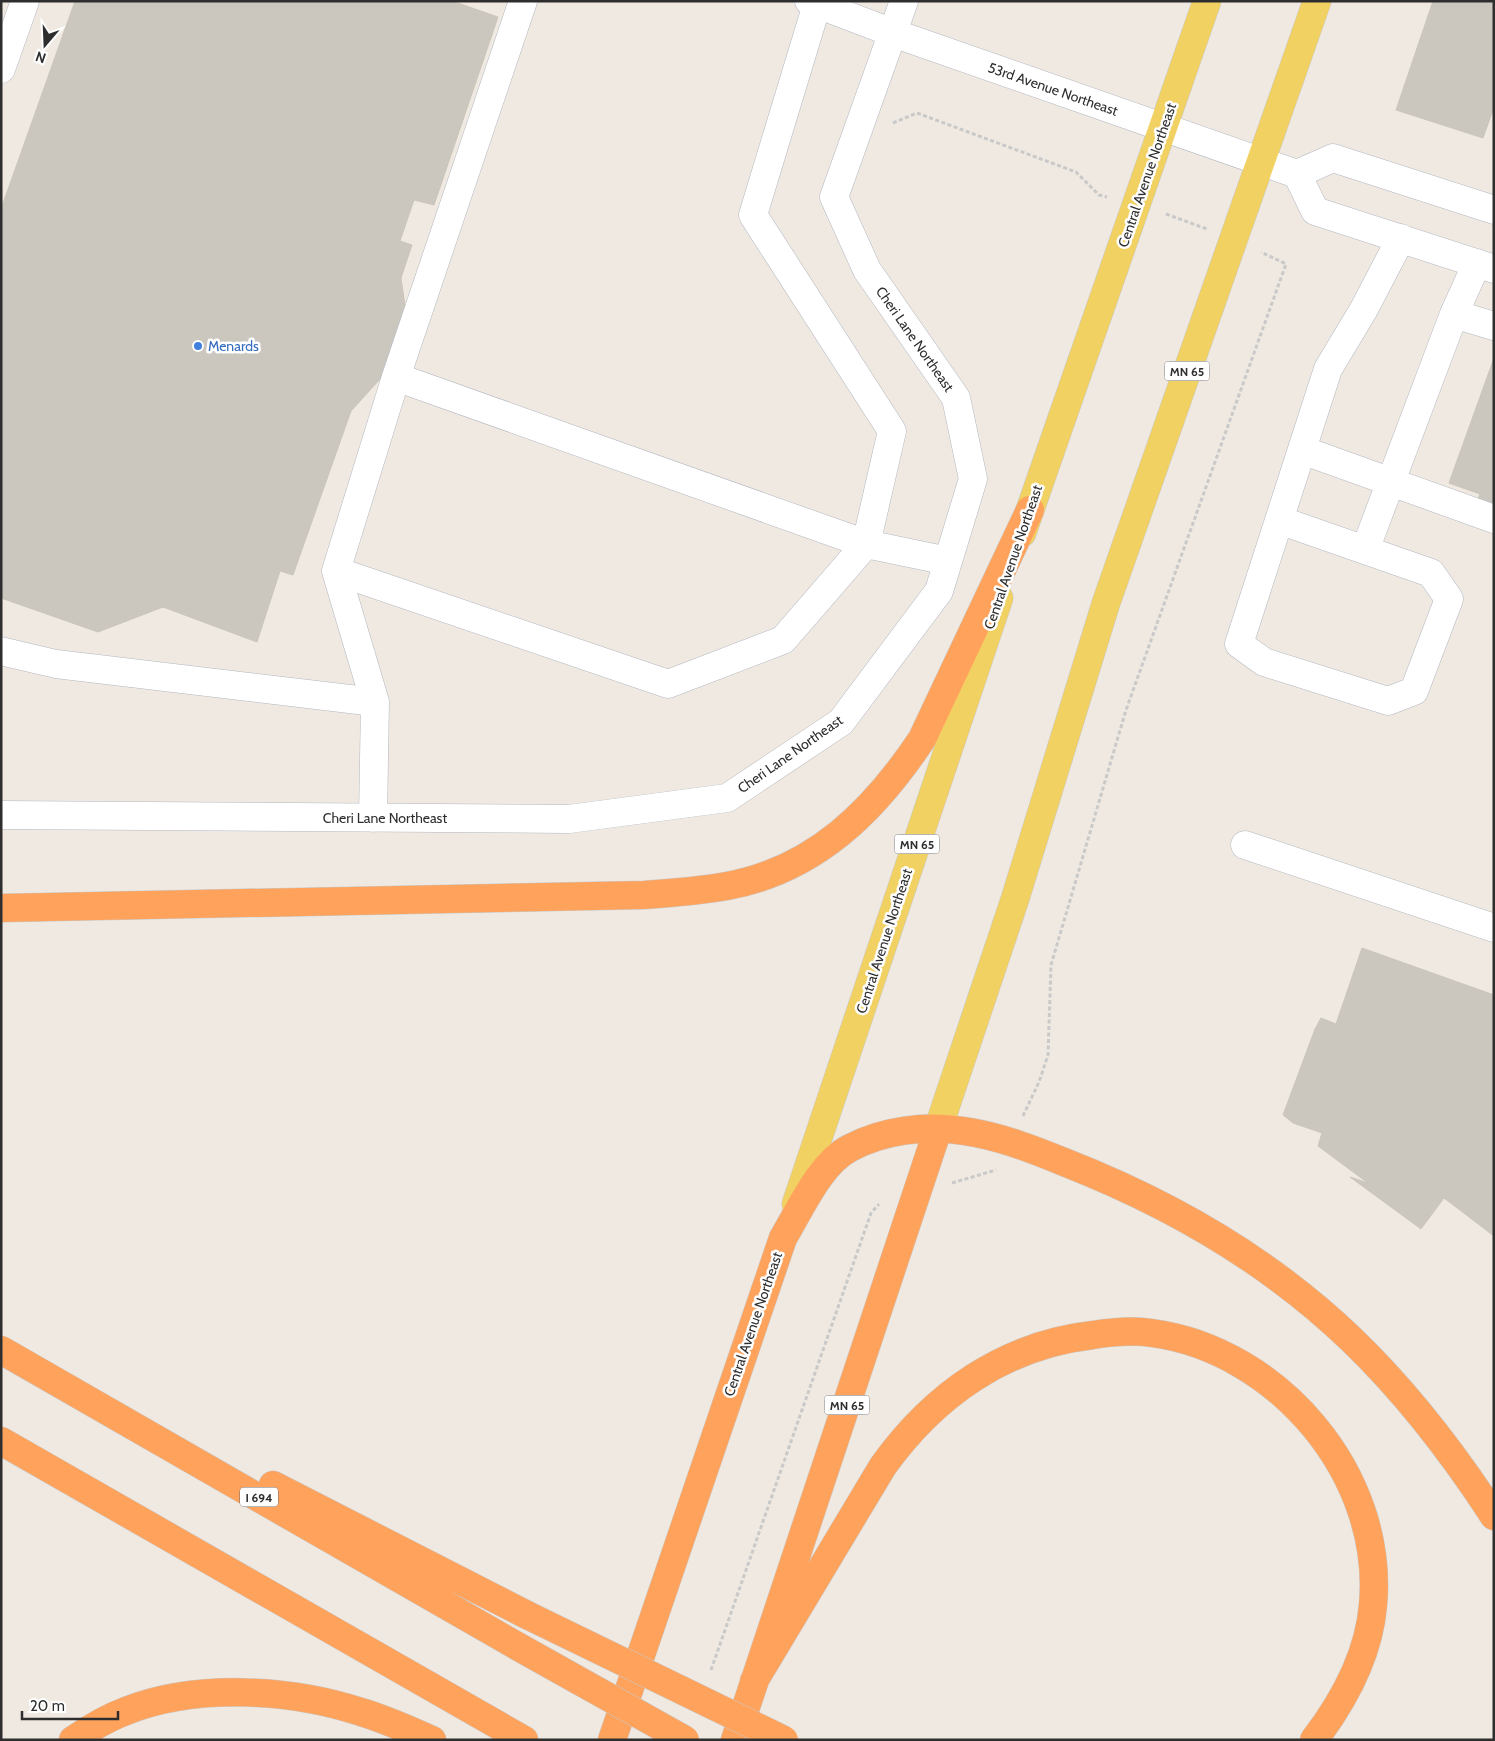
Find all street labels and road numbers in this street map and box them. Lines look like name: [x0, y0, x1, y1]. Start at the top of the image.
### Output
street label: 53rd Avenue Northeast: [986, 58, 1121, 120]
street label: Central Avenue Northeast: [1114, 100, 1180, 250]
street label: Cheri Lane Northeast: [872, 283, 958, 395]
road number: MN 65: [1164, 362, 1210, 381]
street label: Central Avenue Northeast: [980, 482, 1046, 632]
street label: Cheri Lane Northeast: [734, 711, 846, 797]
street label: Cheri Lane Northeast: [323, 809, 447, 827]
road number: MN 65: [894, 834, 940, 854]
street label: Central Avenue Northeast: [852, 866, 916, 1016]
street label: Central Avenue Northeast: [720, 1249, 786, 1399]
road number: MN 65: [824, 1396, 870, 1414]
road number: I 694: [240, 1488, 278, 1506]

